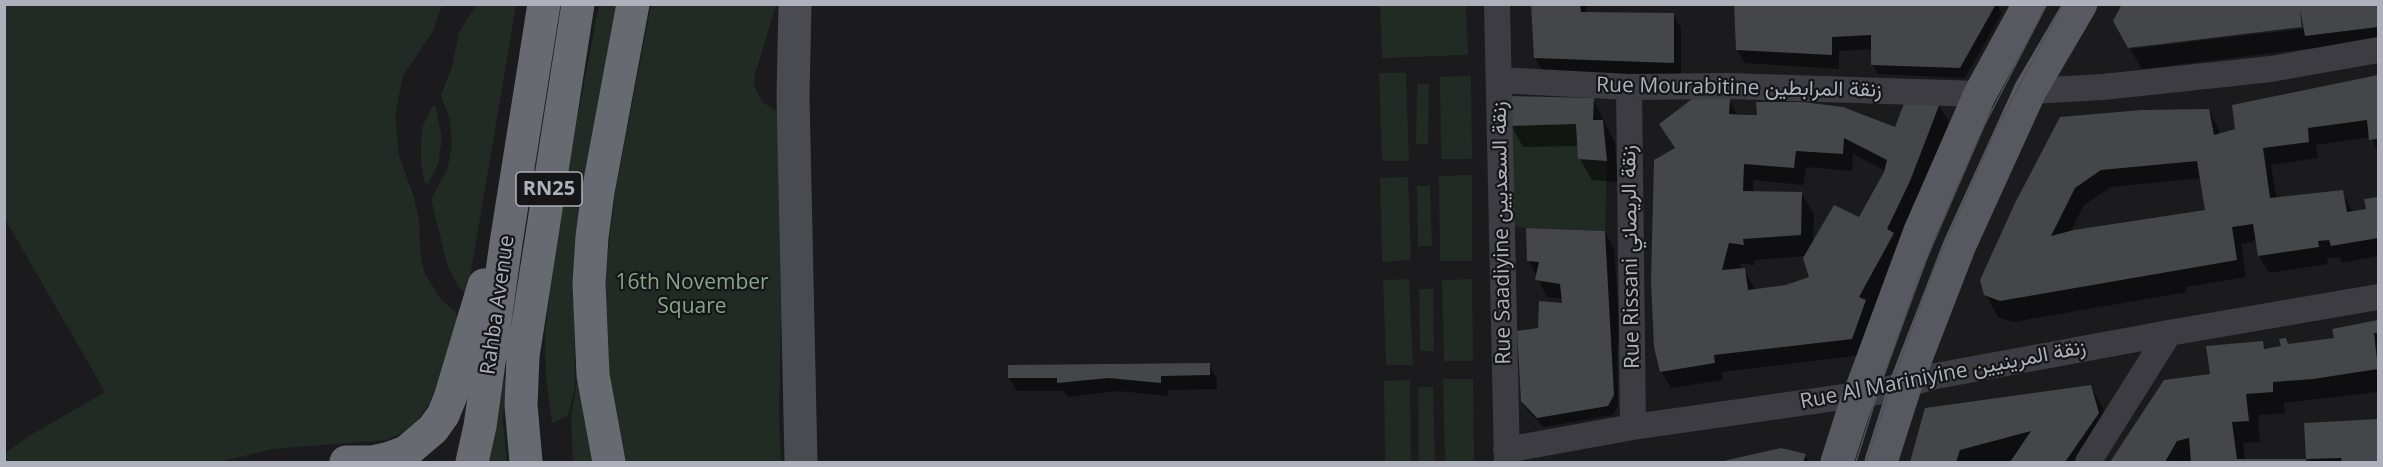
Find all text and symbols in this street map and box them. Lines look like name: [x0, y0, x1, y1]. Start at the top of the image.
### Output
street label: Rue Mourabitine زنقة المرابطين: [1596, 73, 1882, 103]
street label: Rue Saadiyine زنقة السعديين: [1487, 101, 1517, 365]
street label: Rue Rissani زنقة الريصاني: [1616, 145, 1646, 369]
road number: RN25: [516, 172, 582, 206]
street label: Rahba Avenue: [476, 234, 520, 376]
park label: 16th November Square: [615, 270, 769, 320]
street label: Rue Al Mariniyine زنقة المرينيين: [1798, 335, 2088, 415]

